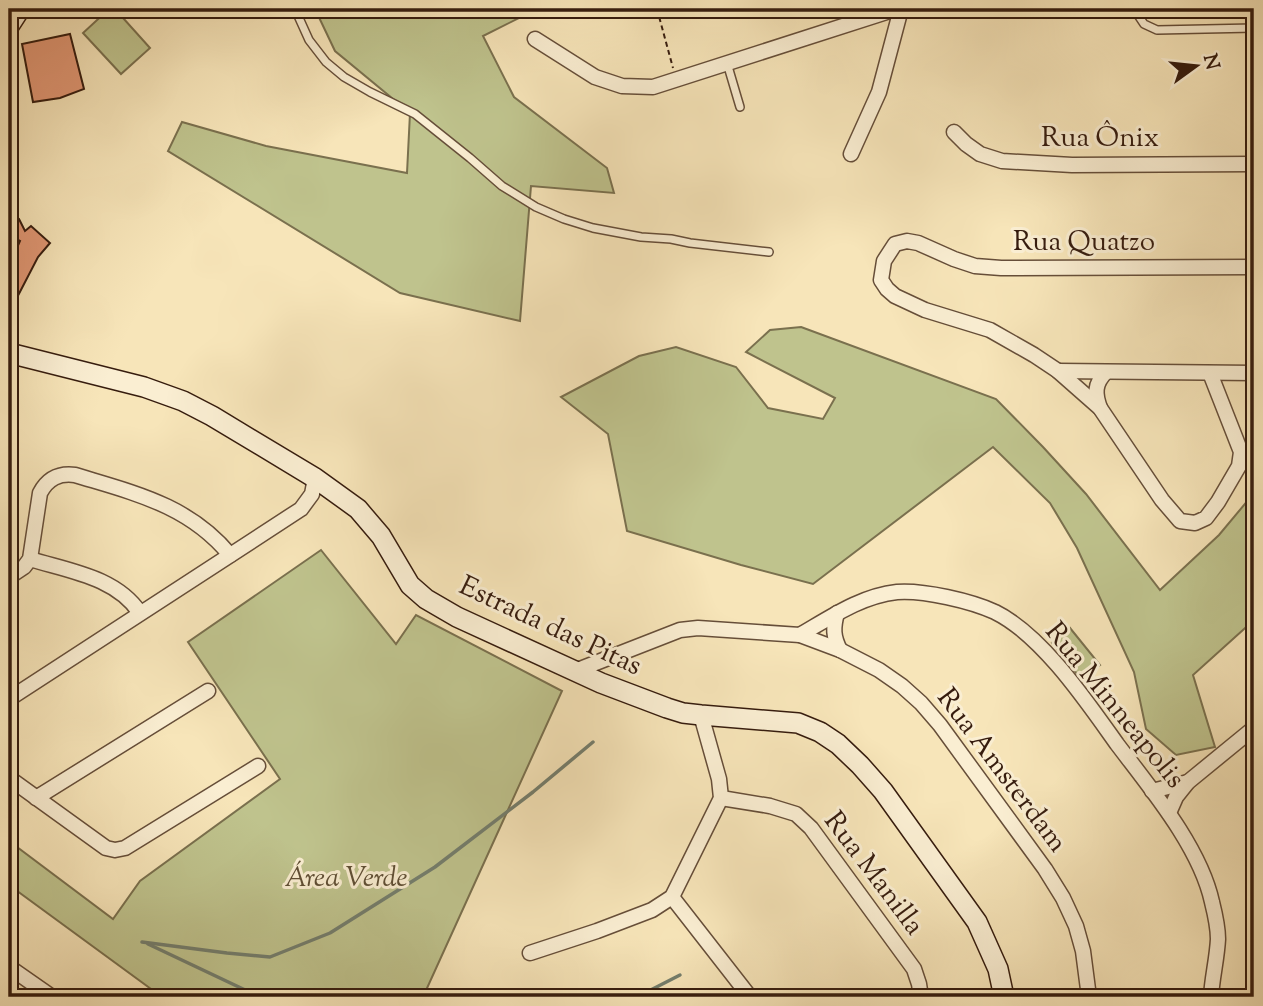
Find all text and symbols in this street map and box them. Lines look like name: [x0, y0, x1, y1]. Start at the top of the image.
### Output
north arrow: [1162, 32, 1232, 102]
text: N: [1195, 51, 1225, 73]
street label: Rua Ônix: [1041, 119, 1159, 159]
street label: Rua Quatzo: [1013, 223, 1155, 263]
street label: Estrada das Pitas: [452, 567, 648, 687]
street label: Rua Minneapolis: [1034, 614, 1194, 798]
street label: Rua Amsterdam: [926, 681, 1076, 861]
street label: Rua Manilla: [813, 804, 933, 944]
park label: Área Verde: [284, 859, 408, 899]

